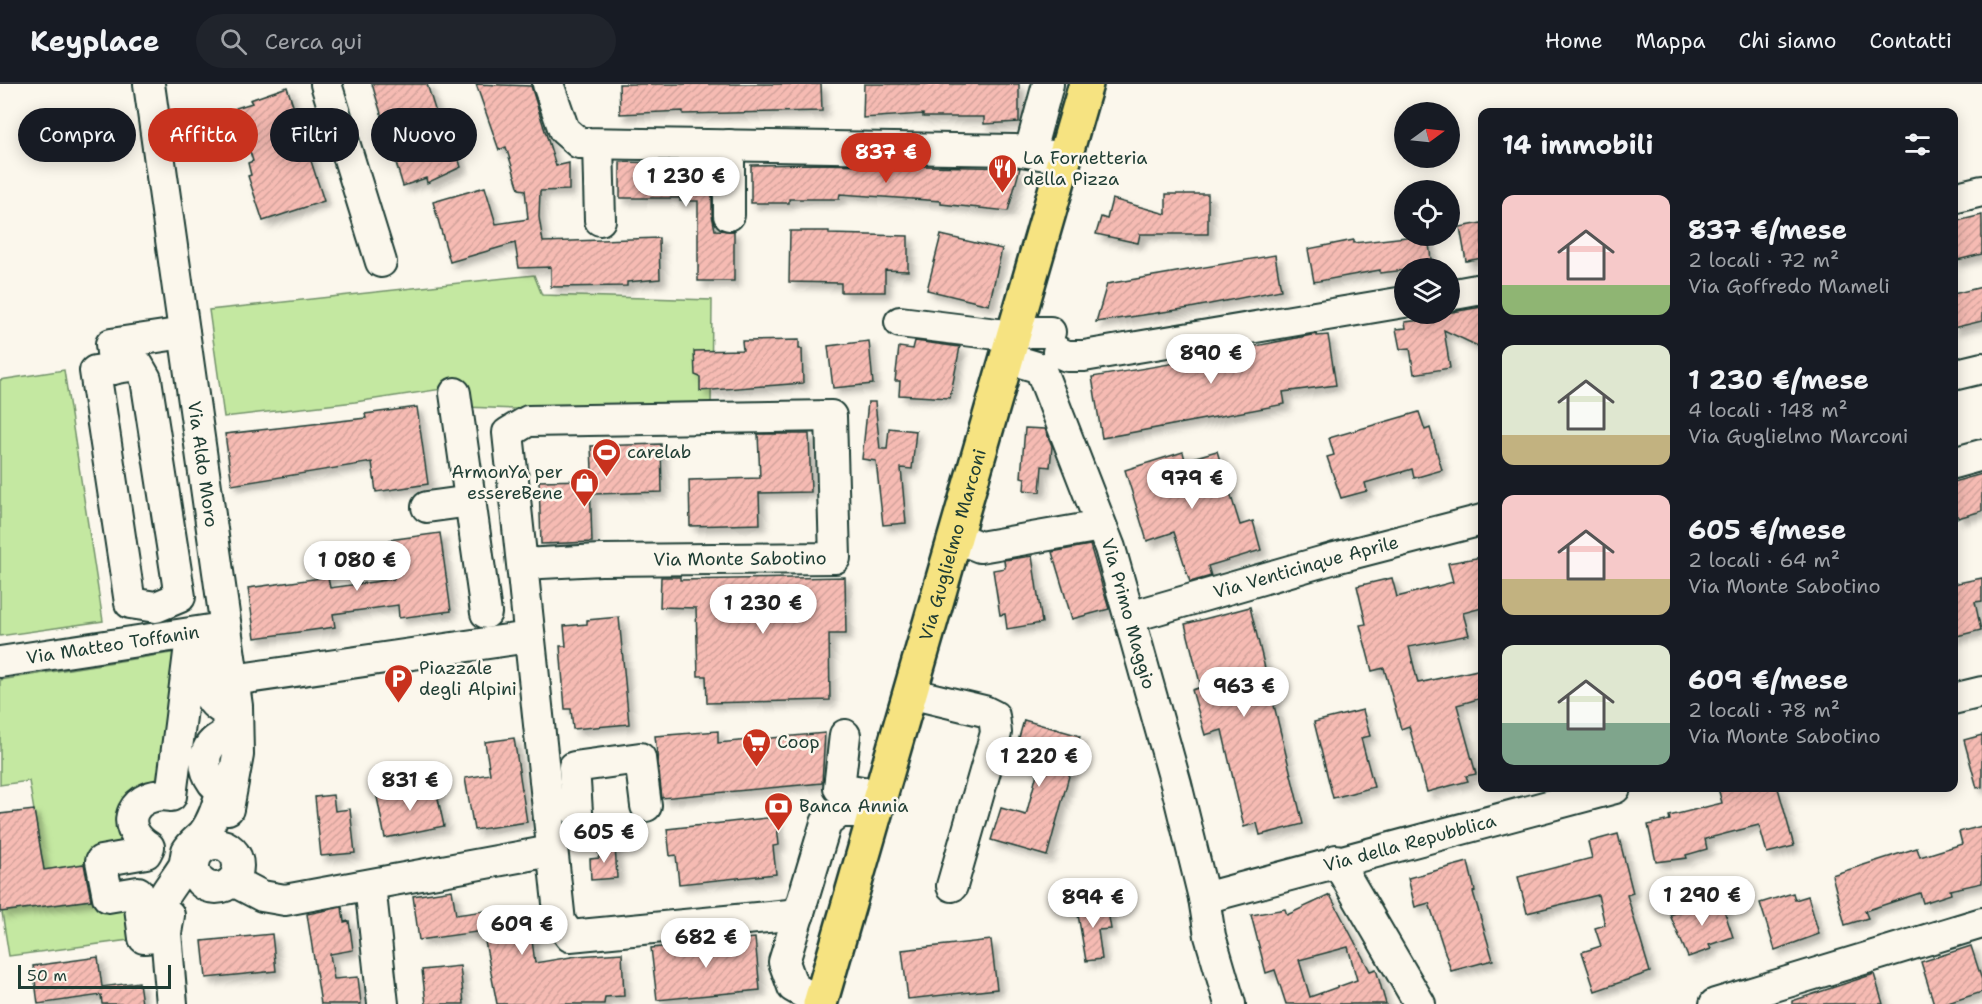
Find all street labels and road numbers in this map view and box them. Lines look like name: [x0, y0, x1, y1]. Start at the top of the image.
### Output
street label: Via Aldo Moro: [182, 400, 224, 529]
street label: Via Guglielmo Marconi: [914, 446, 992, 644]
street label: Via Venticinque Aprile: [1211, 530, 1401, 604]
street label: Via Primo Maggio: [1095, 535, 1161, 692]
street label: Via Monte Sabotino: [653, 546, 827, 572]
street label: Via Matteo Toffanin: [25, 620, 201, 670]
street label: Via della Repubblica: [1321, 808, 1499, 877]

